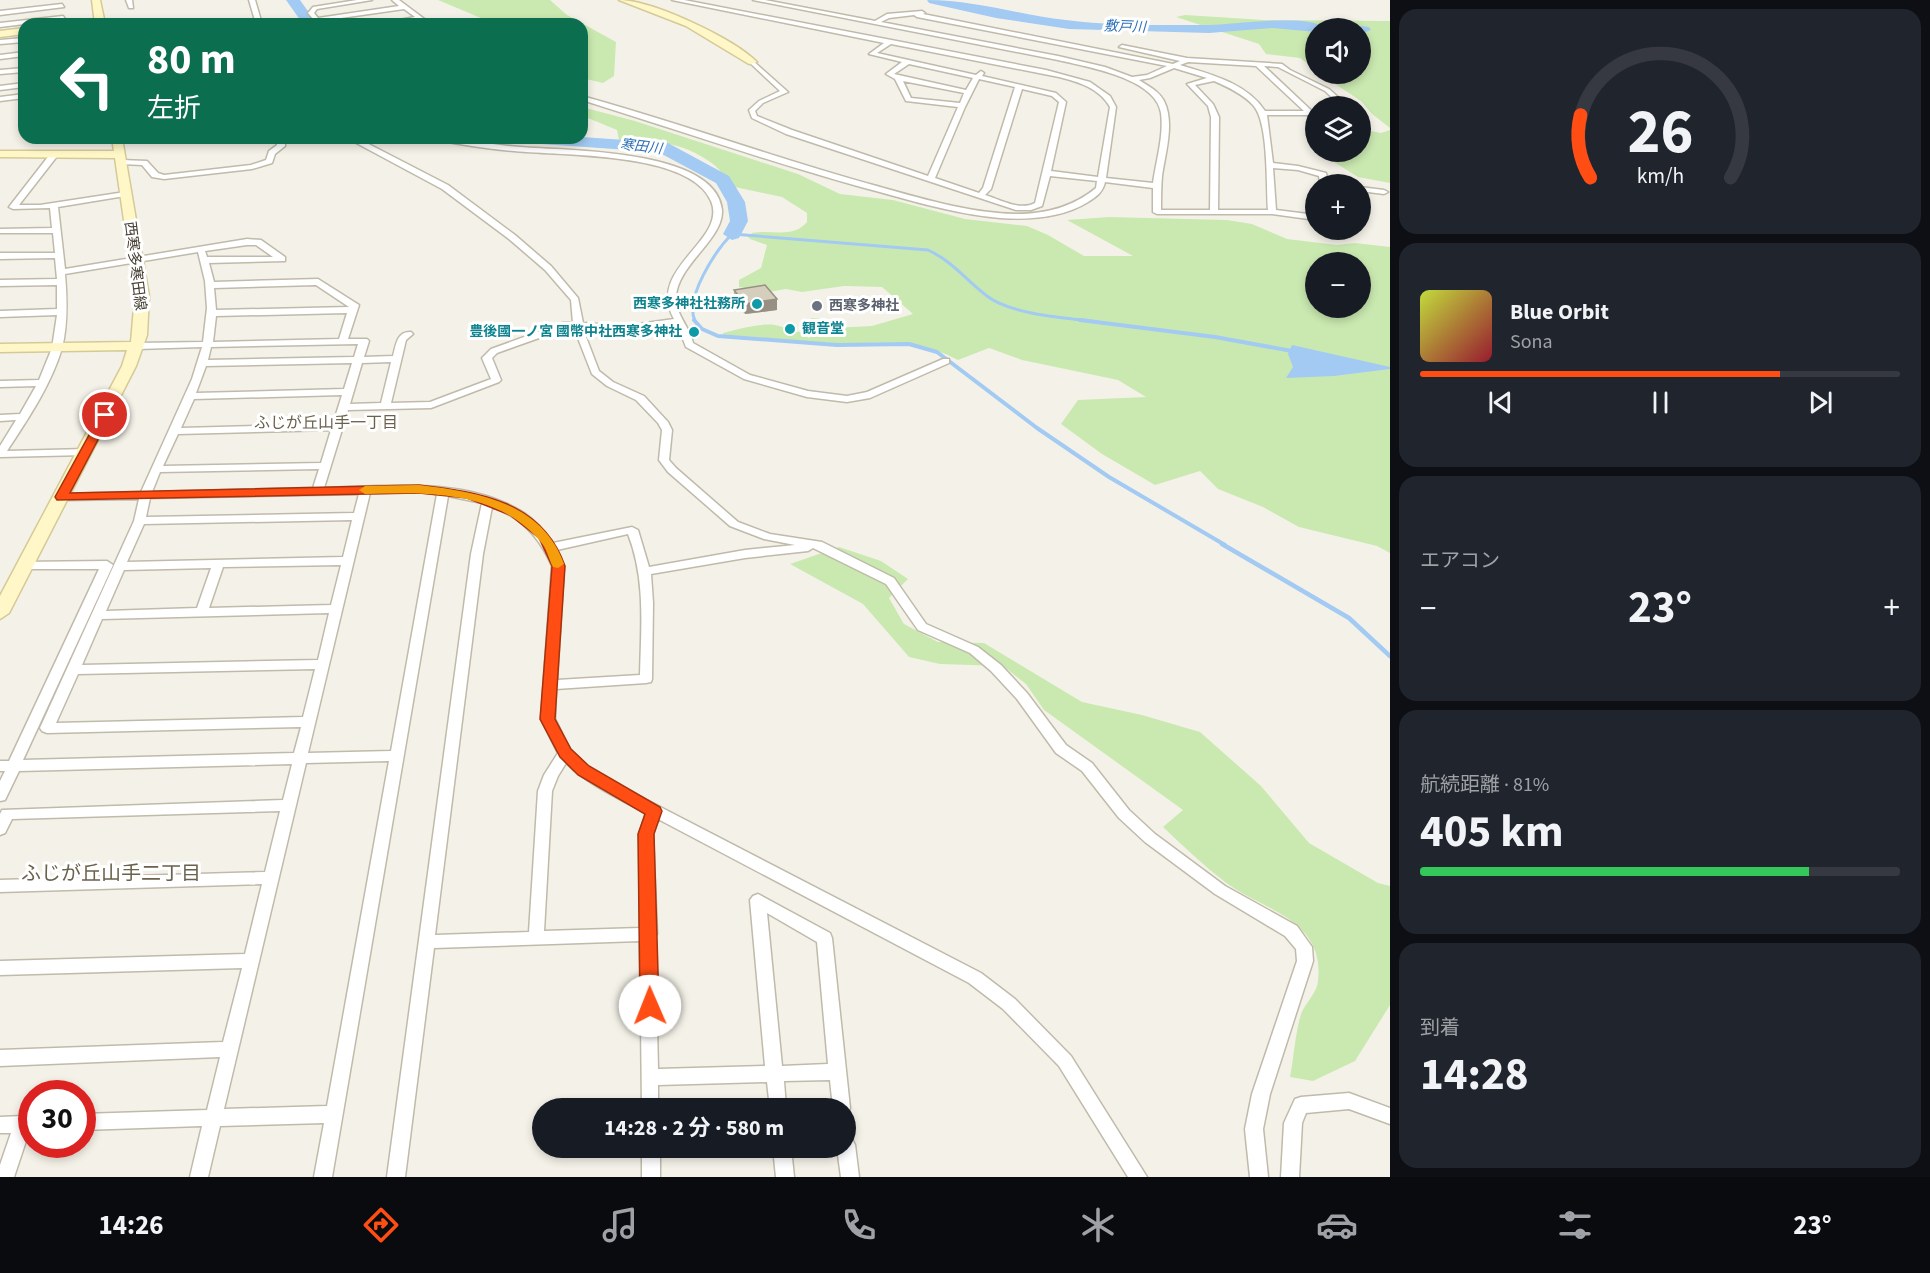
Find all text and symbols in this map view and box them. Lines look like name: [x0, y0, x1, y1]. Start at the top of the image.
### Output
water label: 敷戸川: [1104, 16, 1148, 38]
map controls: [1305, 18, 1371, 318]
button: sound: [1305, 18, 1371, 84]
text: 80 m: [147, 30, 236, 90]
icon: left: [48, 42, 126, 120]
text: 26: [1627, 88, 1693, 177]
text: 左折: [147, 89, 201, 128]
button: layers: [1305, 96, 1371, 162]
water label: 寒田川: [619, 135, 665, 160]
text: km/h: [1636, 162, 1684, 193]
button: +: [1305, 174, 1371, 240]
street label: 西寒多寒田線: [119, 220, 151, 312]
button: −: [1305, 252, 1371, 318]
place label: 西寒多神社社務所: [633, 294, 745, 314]
place label: 西寒多神社: [829, 296, 899, 316]
text: Blue Orbit: [1510, 296, 1609, 328]
marker: 西寒多神社社務所: [750, 297, 764, 311]
marker: 西寒多神社: [810, 299, 824, 313]
place label: 観音堂: [802, 319, 844, 339]
place label: 豊後國一ノ宮 國幣中社西寒多神社: [469, 322, 682, 342]
marker: 観音堂: [783, 322, 797, 336]
marker: 豊後國一ノ宮 國幣中社西寒多神社: [687, 325, 701, 339]
text: Sona: [1510, 328, 1553, 356]
icon: previous: [1484, 386, 1517, 419]
icon: pause: [1644, 386, 1677, 419]
icon: next: [1804, 386, 1837, 419]
pin: [79, 389, 130, 440]
icon: arrive: [88, 398, 121, 431]
district label: ふじが丘山手一丁目: [254, 412, 398, 434]
text: エアコン: [1420, 547, 1500, 575]
text: 23°: [1628, 576, 1692, 640]
text: −: [1420, 585, 1436, 632]
text: +: [1884, 585, 1900, 632]
text: 航続距離 · 81%: [1420, 771, 1549, 799]
text: 405 km: [1420, 800, 1564, 864]
district label: ふじが丘山手二丁目: [21, 860, 201, 888]
position arrow: [618, 974, 682, 1038]
text: 到着: [1420, 1014, 1460, 1042]
text: 14:28: [1420, 1043, 1529, 1107]
speed limit sign: 30: [18, 1080, 96, 1158]
text: 14:28 · 2 分 · 580 m: [604, 1112, 784, 1144]
icon: directions: [360, 1204, 402, 1246]
icon: music: [599, 1204, 641, 1246]
icon: phone: [838, 1204, 880, 1246]
icon: climate: [1077, 1204, 1119, 1246]
icon: car: [1316, 1204, 1358, 1246]
icon: filters: [1554, 1204, 1596, 1246]
text: 14:26: [98, 1206, 164, 1245]
text: 23°: [1793, 1206, 1832, 1245]

